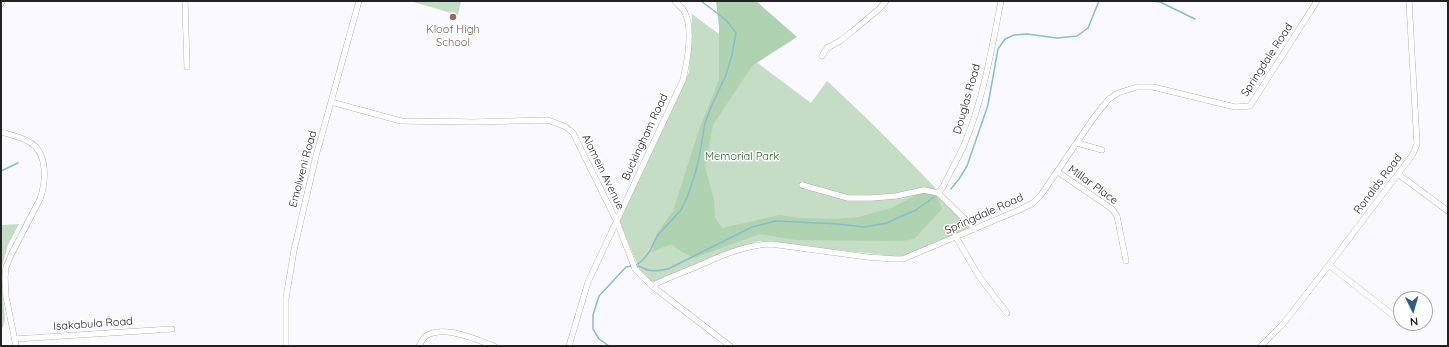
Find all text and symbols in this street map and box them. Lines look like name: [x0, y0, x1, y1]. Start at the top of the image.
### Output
marker: Kloof High School: [448, 12, 458, 22]
street label: Springdale Road: [1238, 21, 1296, 99]
place label: Kloof High School: [426, 23, 480, 49]
street label: Douglas Road: [951, 62, 983, 136]
street label: Buckingham Road: [619, 92, 671, 182]
street label: Emolweni Road: [286, 129, 320, 209]
street label: Alamein Avenue: [579, 132, 627, 212]
park label: Memorial Park: [705, 150, 779, 164]
street label: Ronalds Road: [1351, 151, 1405, 217]
street label: Millar Place: [1066, 163, 1120, 207]
street label: Springdale Road: [943, 191, 1025, 237]
north arrow: [1393, 291, 1433, 331]
street label: Isakabula Road: [53, 315, 133, 333]
text: N: [1409, 315, 1419, 329]

